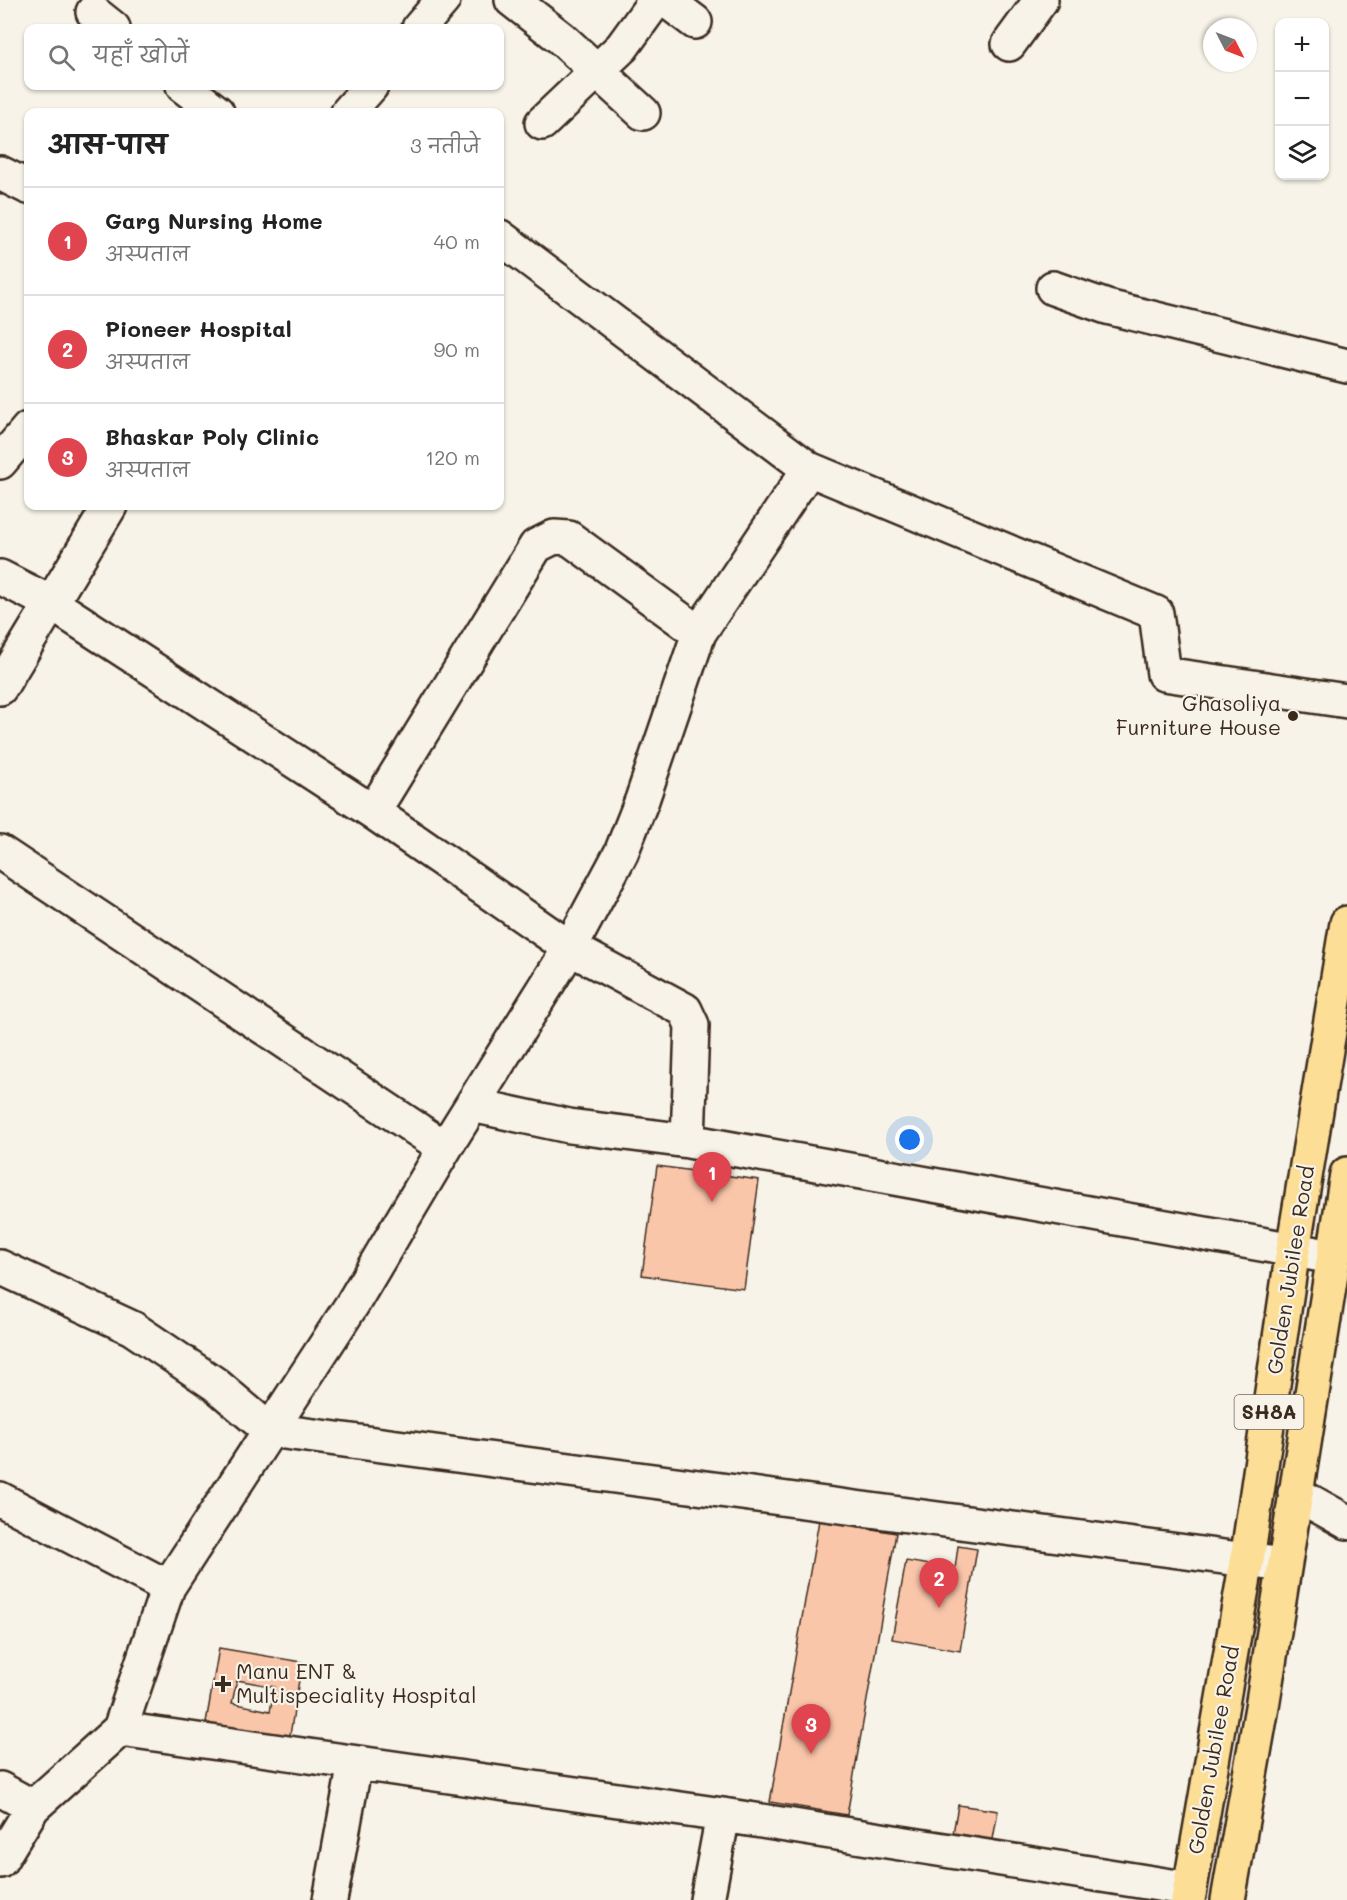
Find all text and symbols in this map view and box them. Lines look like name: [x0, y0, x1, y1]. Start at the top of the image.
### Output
north arrow: [1203, 18, 1257, 72]
map controls: [1275, 18, 1329, 180]
button: +: [1275, 18, 1329, 72]
search box: [24, 24, 504, 90]
text: यहाँ खोजें: [93, 40, 189, 69]
icon: search: [45, 41, 78, 74]
button: −: [1275, 72, 1329, 126]
button: layers: [1275, 126, 1329, 180]
text: आस-पास: [48, 127, 167, 161]
text: 3 नतीजे: [410, 132, 480, 158]
text: Garg Nursing Home: [105, 206, 323, 235]
text: 1: [63, 228, 72, 254]
text: 40 m: [434, 228, 480, 254]
text: अस्पताल: [105, 240, 190, 266]
text: Pioneer Hospital: [105, 314, 292, 343]
text: 2: [62, 336, 73, 362]
text: 90 m: [434, 336, 480, 362]
text: अस्पताल: [105, 348, 190, 374]
text: Bhaskar Poly Clinic: [105, 422, 319, 451]
text: 3: [62, 444, 74, 470]
text: 120 m: [425, 444, 480, 470]
text: अस्पताल: [105, 456, 190, 482]
place label: Ghasoliya Furniture House: [1116, 689, 1281, 740]
marker: Ghasoliya Furniture House: [1286, 709, 1300, 723]
your location: [895, 1125, 924, 1154]
pin: 1: [692, 1152, 732, 1202]
street label: Golden Jubilee Road: [1260, 1163, 1319, 1376]
road number: SH8A: [1234, 1395, 1304, 1429]
pin: 2: [920, 1558, 958, 1608]
street label: Golden Jubilee Road: [1181, 1643, 1244, 1856]
place label: Manu ENT & Multispeciality Hospital: [236, 1657, 476, 1708]
marker: Manu ENT & Multispeciality Hospital: [214, 1675, 232, 1693]
pin: 3: [792, 1704, 830, 1754]

